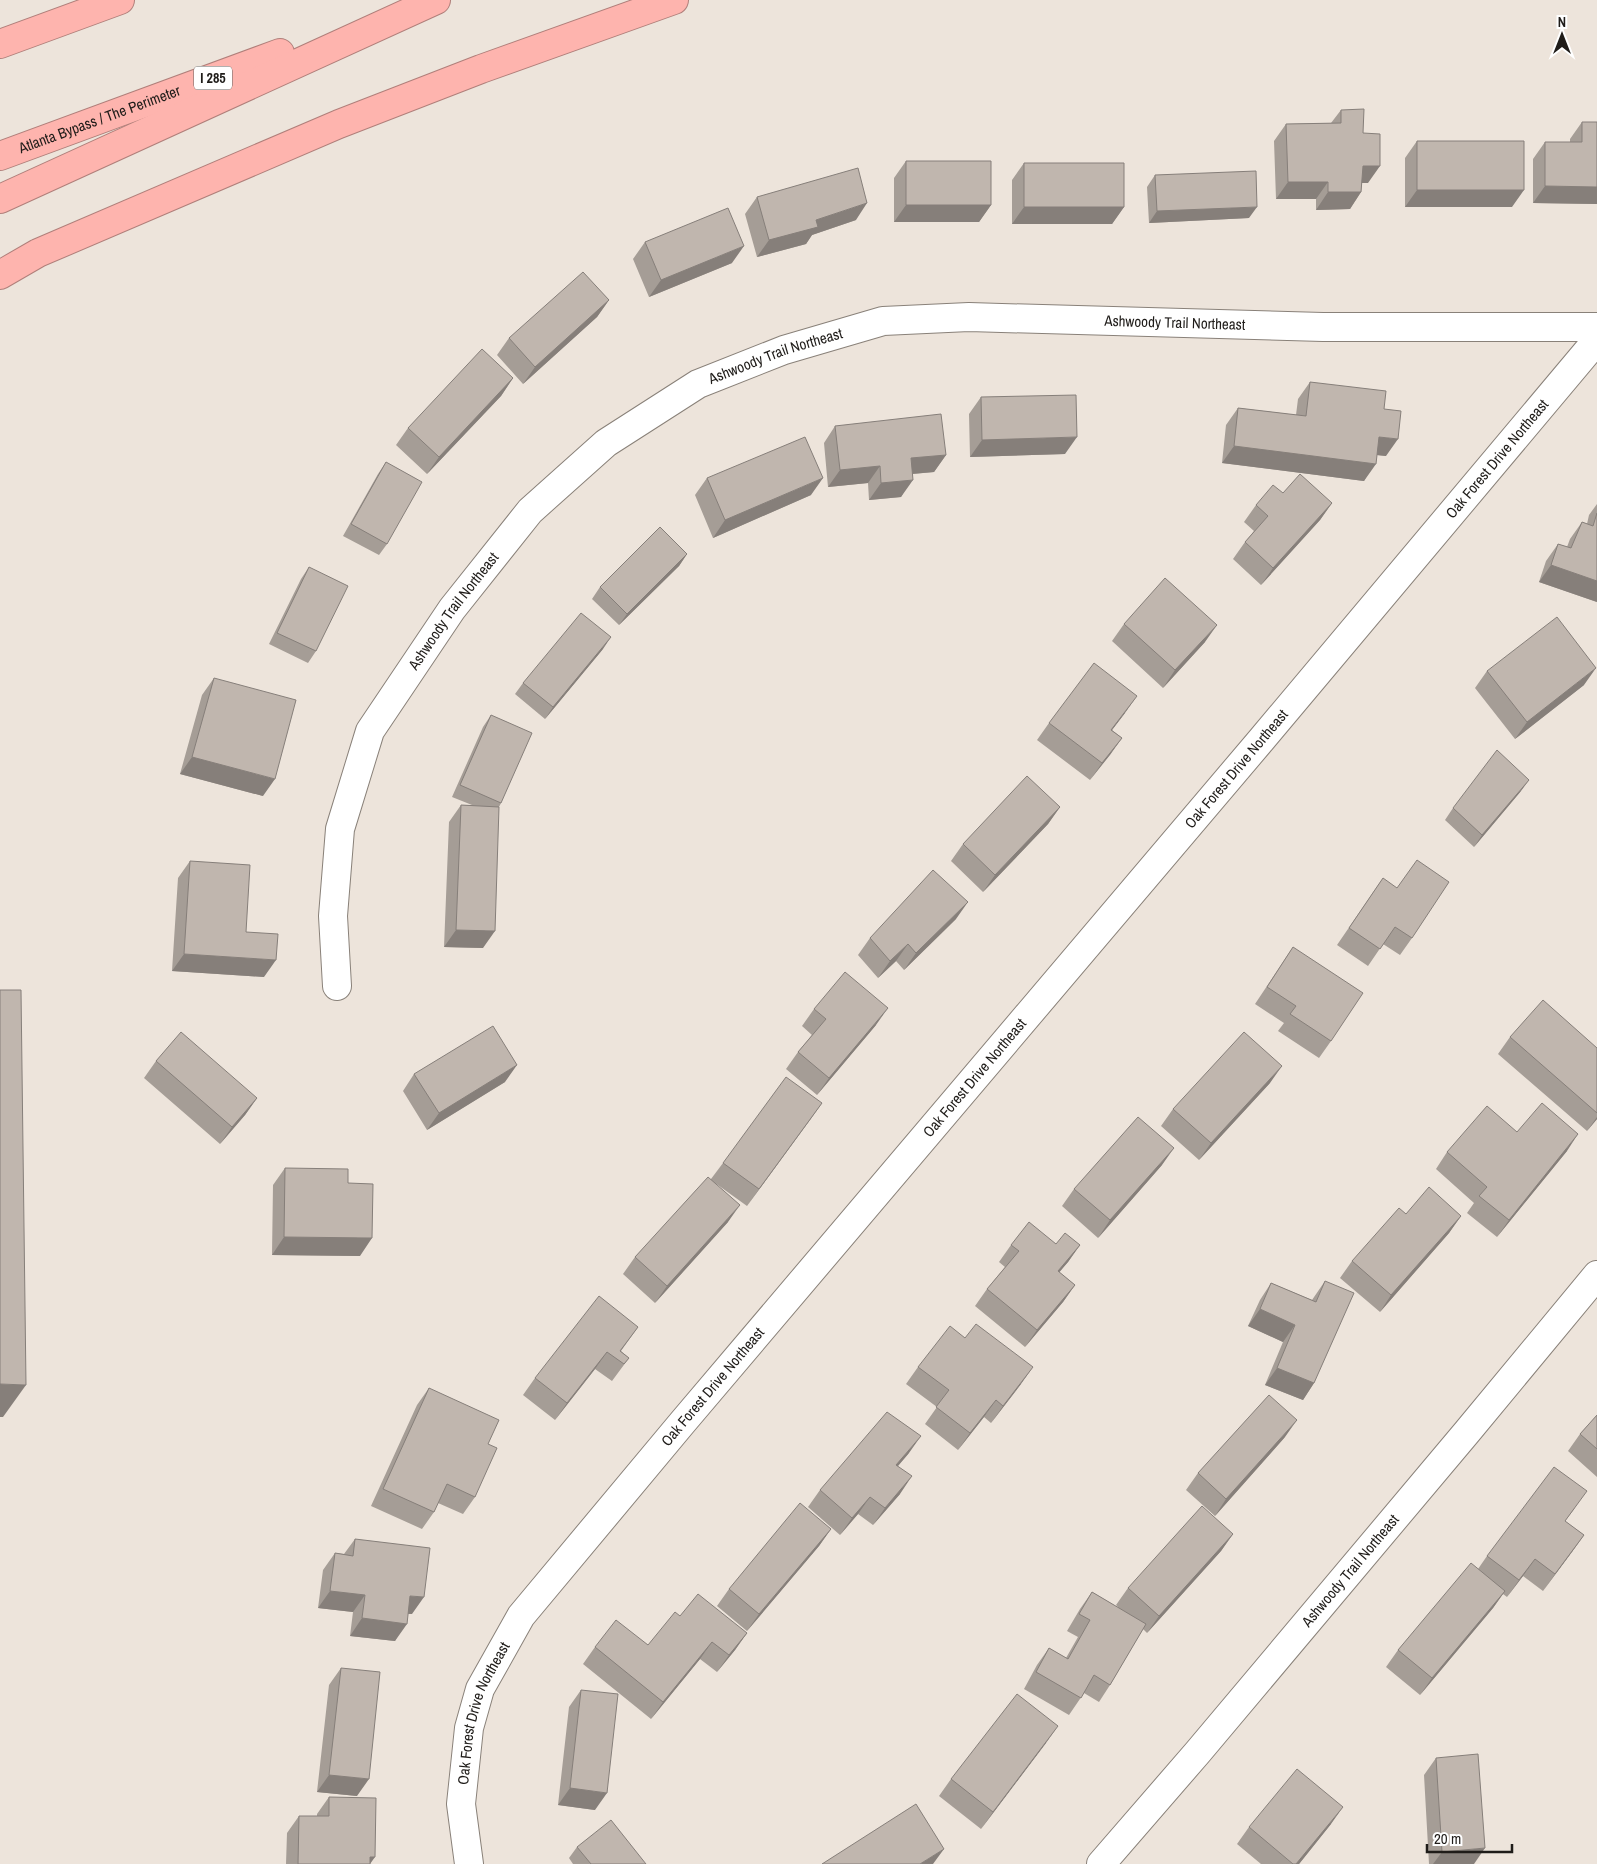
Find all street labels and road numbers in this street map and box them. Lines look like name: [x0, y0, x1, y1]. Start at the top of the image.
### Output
road number: I 285: [194, 66, 232, 90]
street label: Atlanta Bypass / The Perimeter: [15, 80, 183, 159]
street label: Ashwoody Trail Northeast: [1103, 310, 1246, 335]
street label: Ashwoody Trail Northeast: [704, 322, 846, 389]
street label: Oak Forest Drive Northeast: [1440, 394, 1553, 523]
street label: Ashwoody Trail Northeast: [402, 547, 504, 675]
street label: Oak Forest Drive Northeast: [1180, 704, 1293, 833]
street label: Oak Forest Drive Northeast: [918, 1013, 1031, 1142]
street label: Oak Forest Drive Northeast: [656, 1322, 769, 1451]
street label: Ashwoody Trail Northeast: [1296, 1509, 1404, 1632]
street label: Oak Forest Drive Northeast: [452, 1637, 515, 1786]

